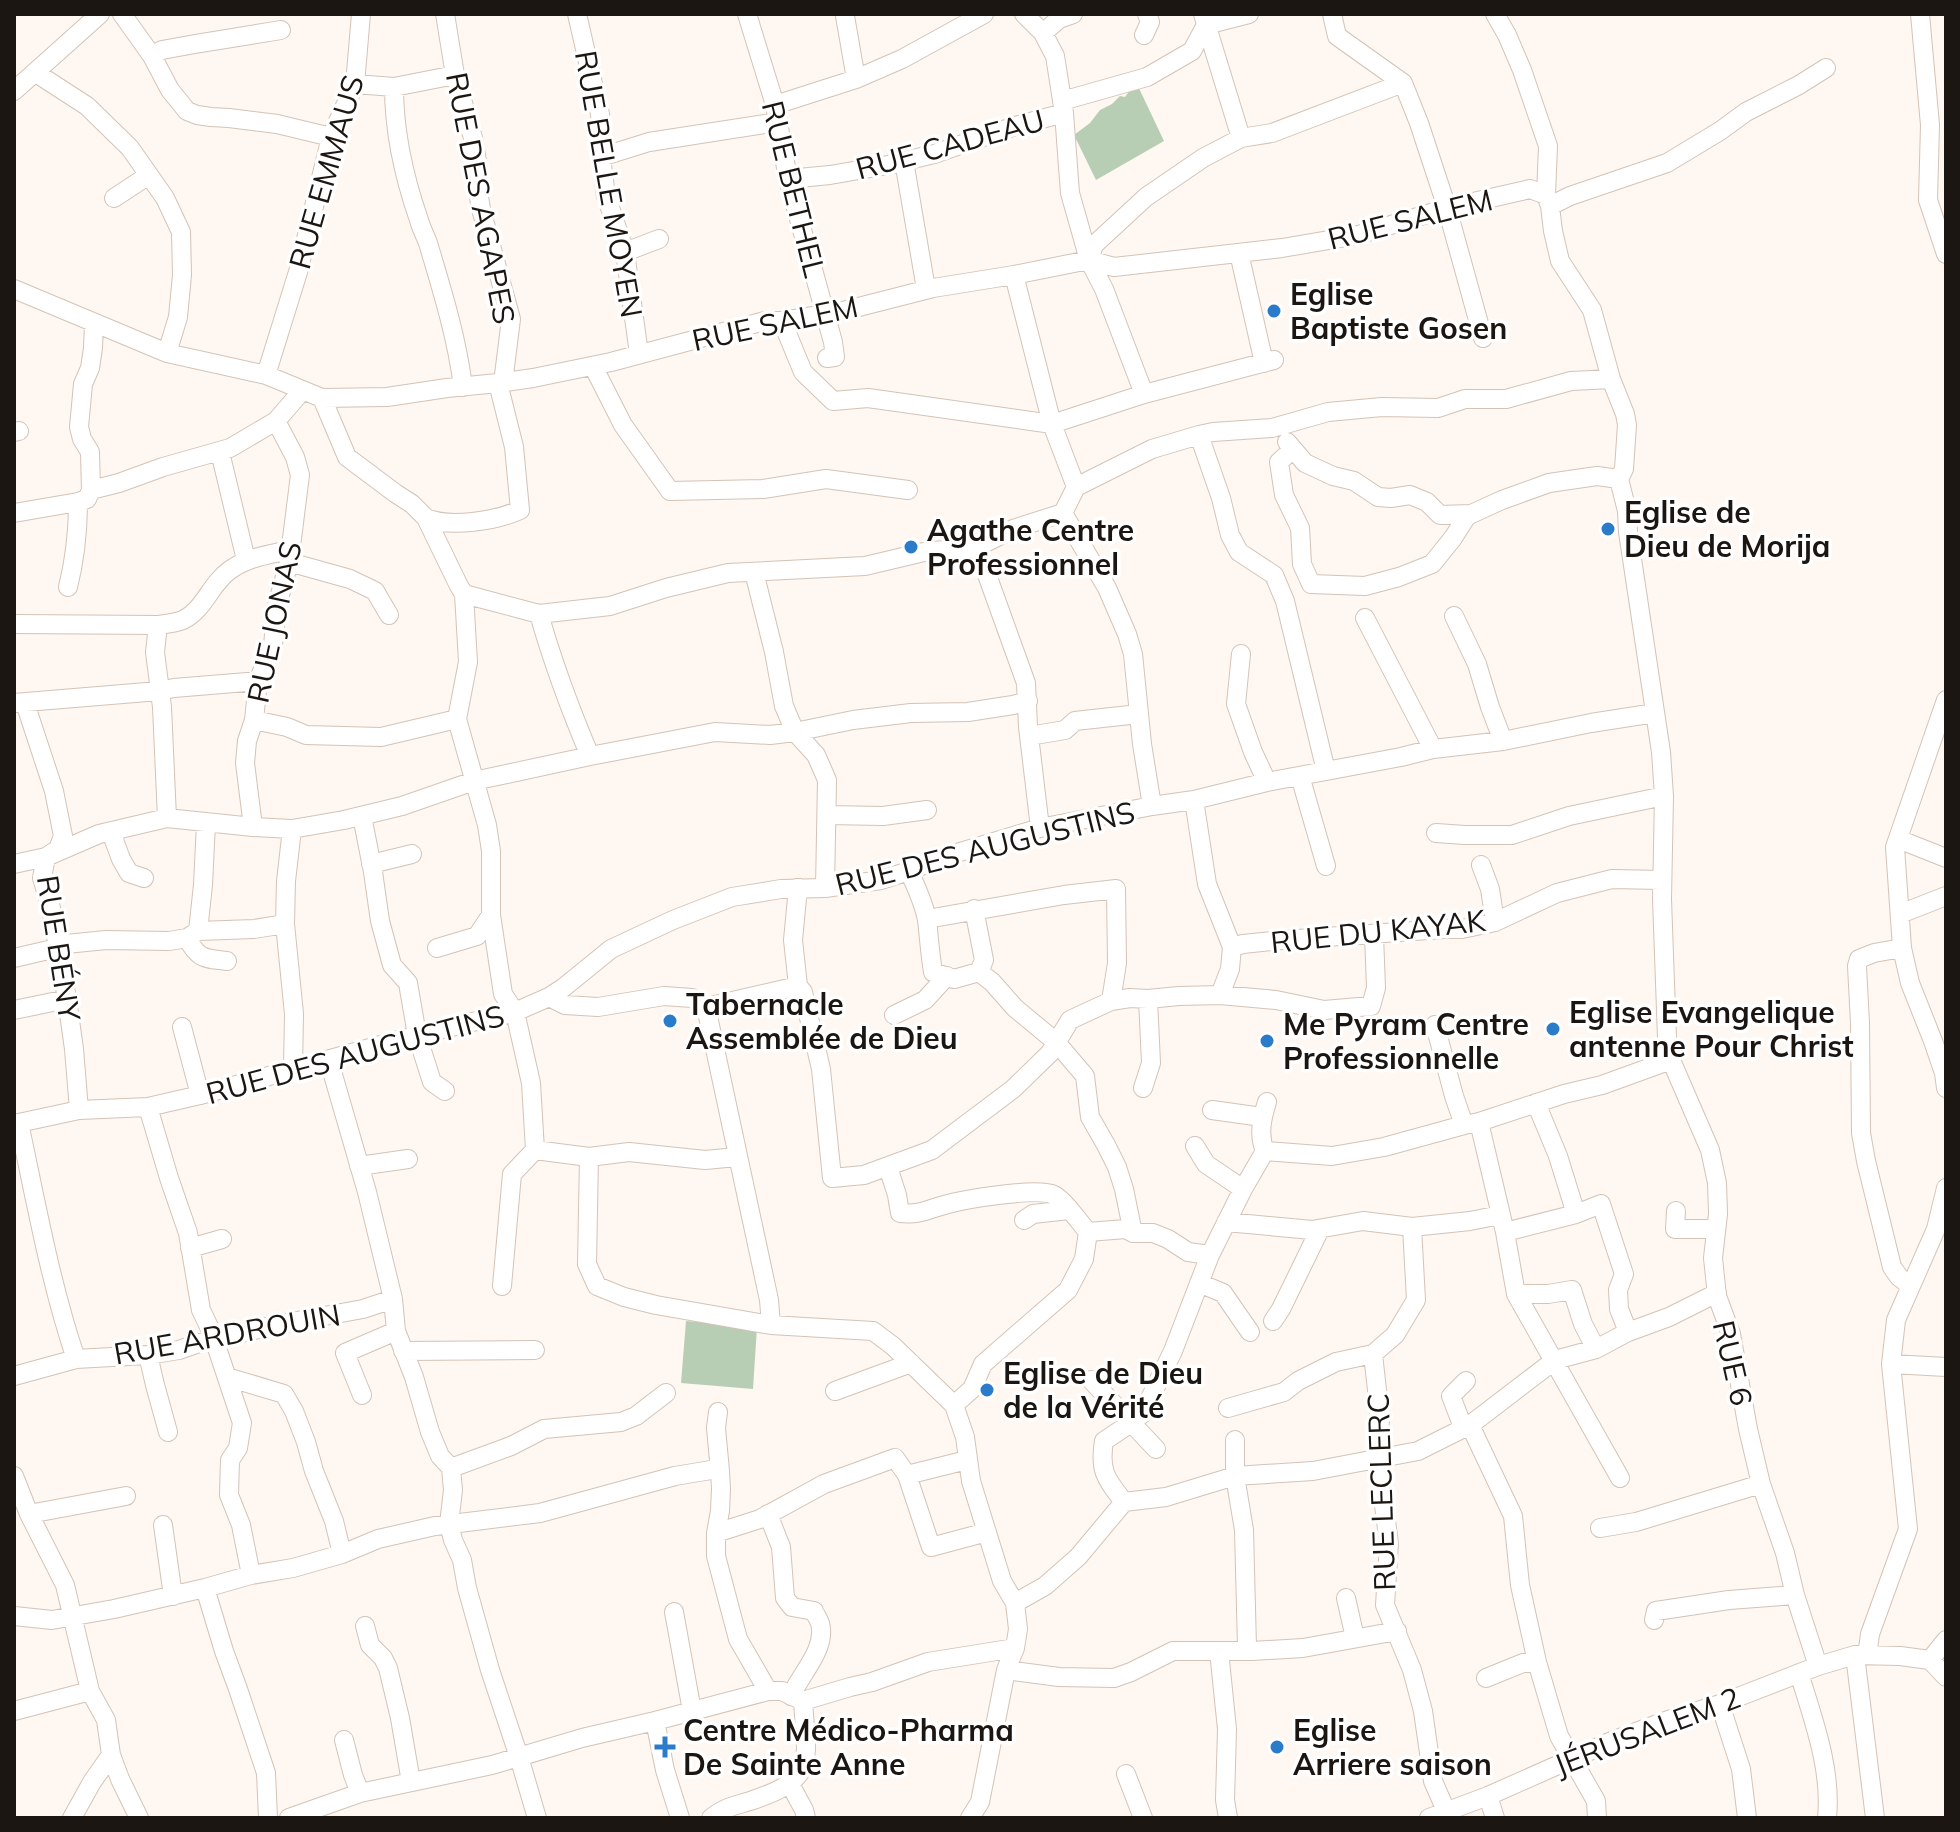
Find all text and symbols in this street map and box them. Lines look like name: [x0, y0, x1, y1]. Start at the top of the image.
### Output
street label: RUE BELLE MOYEN: [567, 47, 651, 321]
street label: RUE DES AGAPES: [438, 69, 524, 327]
street label: RUE EMMAUS: [280, 71, 372, 273]
street label: RUE BETHEL: [754, 97, 834, 281]
street label: RUE CADEAU: [852, 101, 1048, 187]
street label: RUE SALEM: [1324, 180, 1496, 258]
place label: Eglise Baptiste Gosen: [1290, 275, 1507, 347]
street label: RUE SALEM: [689, 287, 861, 359]
marker: Eglise Baptiste Gosen: [1265, 302, 1283, 320]
place label: Eglise de Dieu de Morija: [1624, 493, 1830, 565]
place label: Agathe Centre Professionnel: [927, 511, 1134, 583]
marker: Eglise de Dieu de Morija: [1599, 520, 1617, 538]
street label: RUE JONAS: [238, 538, 310, 706]
marker: Agathe Centre Professionnel: [902, 538, 920, 556]
street label: RUE DES AUGUSTINS: [831, 792, 1139, 904]
street label: RUE BÉNY: [29, 873, 89, 1024]
street label: RUE DU KAYAK: [1269, 901, 1488, 961]
place label: Tabernacle Assemblée de Dieu: [686, 985, 958, 1057]
place label: Eglise Evangelique antenne Pour Christ: [1569, 993, 1854, 1065]
street label: RUE DES AUGUSTINS: [202, 996, 508, 1112]
place label: Me Pyram Centre Professionnelle: [1283, 1005, 1529, 1077]
marker: Tabernacle Assemblée de Dieu: [661, 1012, 679, 1030]
marker: Eglise Evangelique antenne Pour Christ: [1544, 1020, 1562, 1038]
marker: Me Pyram Centre Professionnelle: [1258, 1032, 1276, 1050]
street label: RUE ARDROUIN: [111, 1295, 343, 1373]
street label: RUE 6: [1705, 1317, 1761, 1409]
place label: Eglise de Dieu de la Vérité: [1003, 1354, 1203, 1426]
marker: Eglise de Dieu de la Vérité: [978, 1381, 996, 1399]
street label: RUE LECLERC: [1359, 1393, 1403, 1591]
street label: JÉRUSALEM 2: [1549, 1678, 1745, 1784]
place label: Centre Médico-Pharma De Sainte Anne: [683, 1711, 1014, 1783]
place label: Eglise Arriere saison: [1293, 1711, 1492, 1783]
marker: Centre Médico-Pharma De Sainte Anne: [654, 1736, 676, 1758]
marker: Eglise Arriere saison: [1268, 1738, 1286, 1756]

